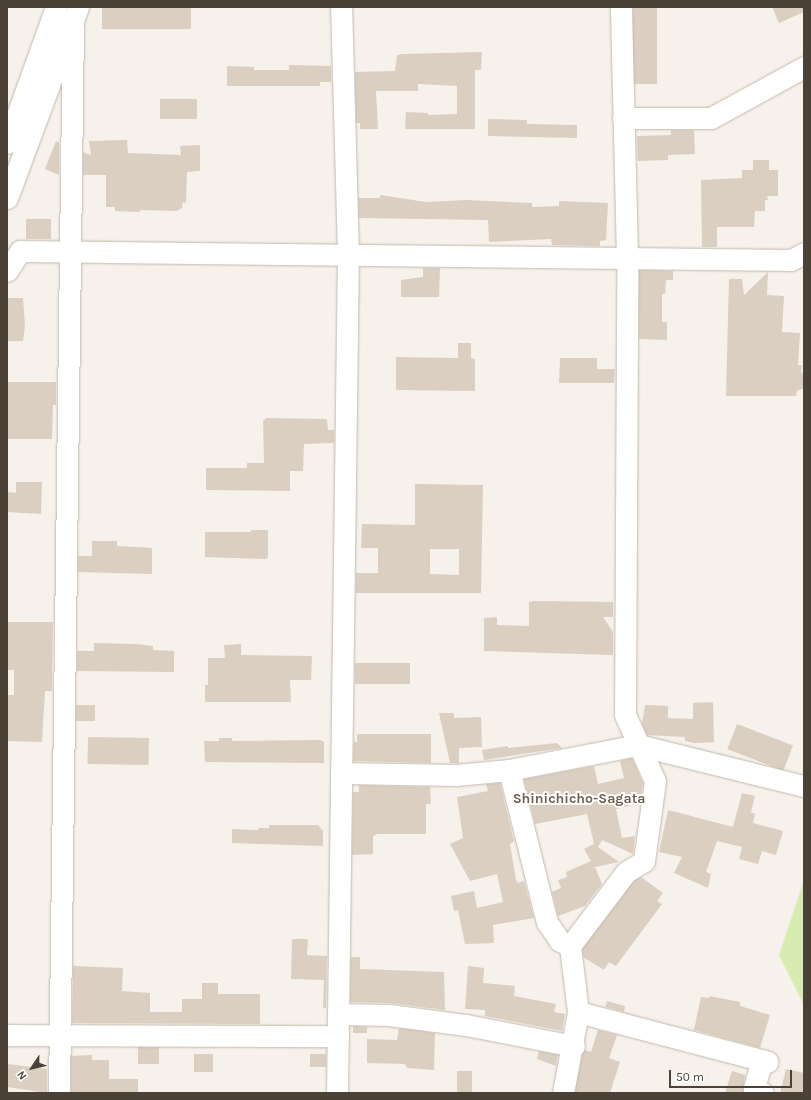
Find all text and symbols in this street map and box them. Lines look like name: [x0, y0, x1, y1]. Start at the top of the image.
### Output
district label: Shinichicho-Sagata: [513, 791, 645, 807]
north arrow: [12, 1048, 52, 1088]
scale bar: [671, 1062, 794, 1088]
text: N: [14, 1068, 29, 1082]
text: 50 m: [676, 1070, 704, 1084]

